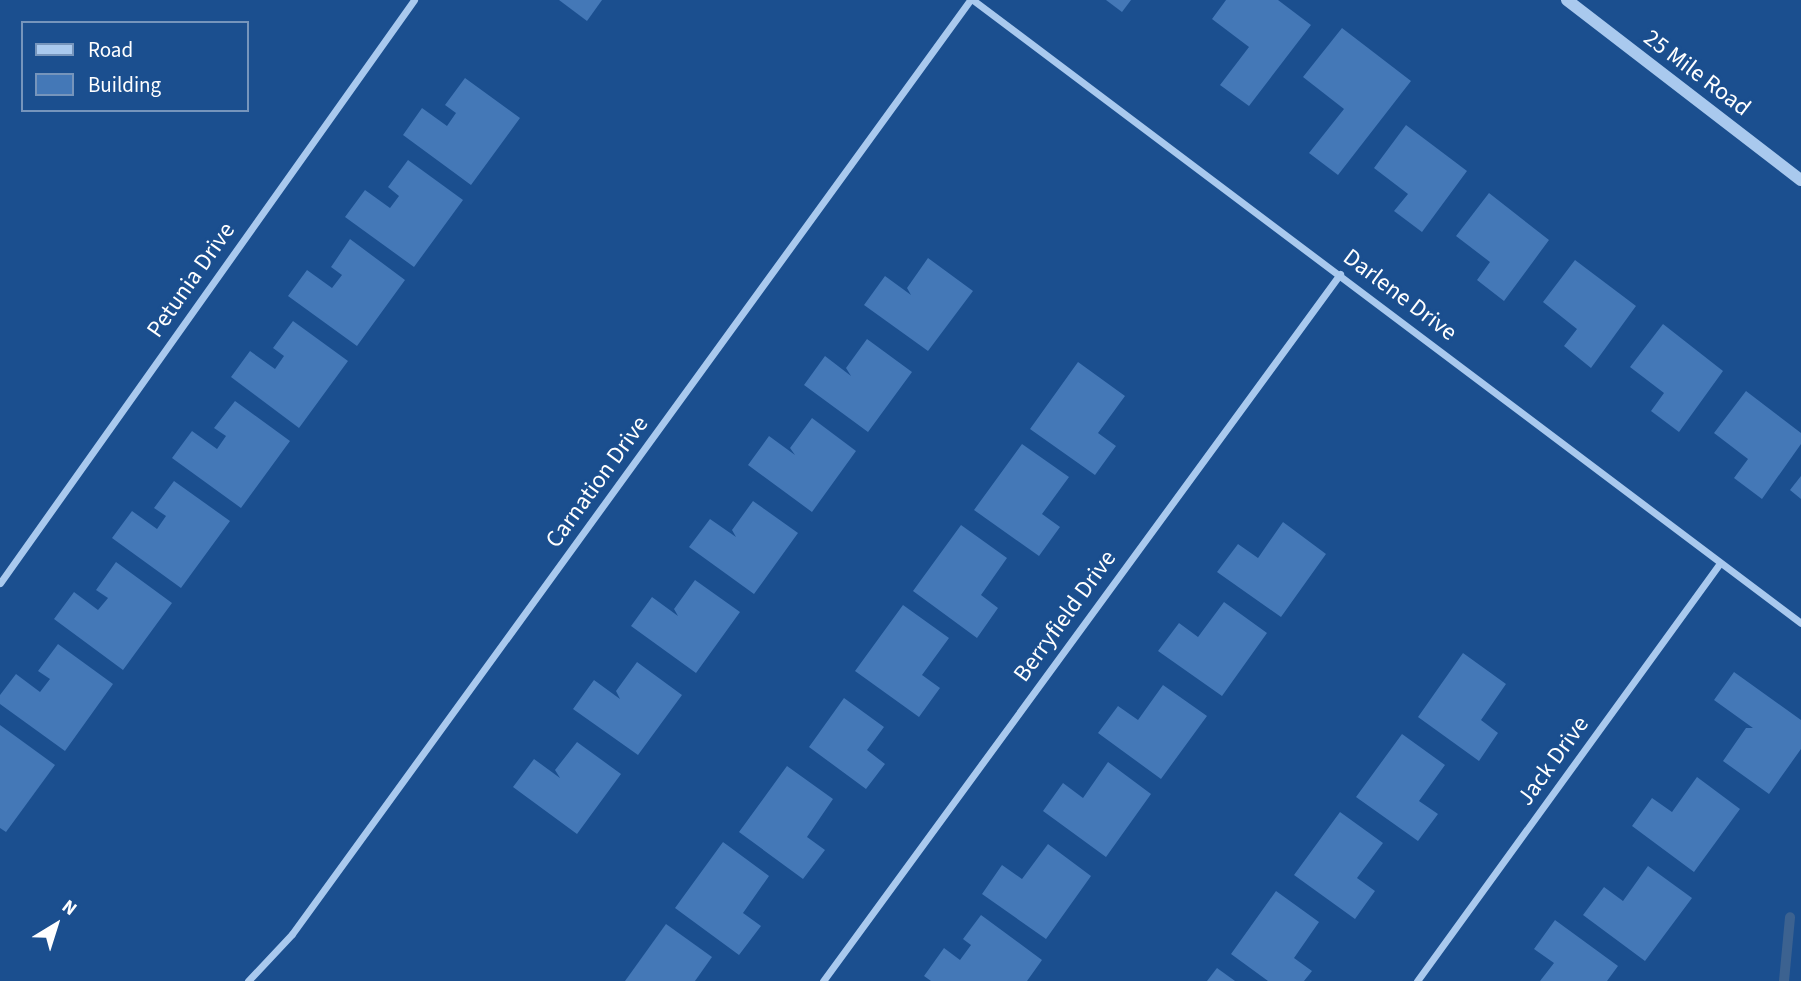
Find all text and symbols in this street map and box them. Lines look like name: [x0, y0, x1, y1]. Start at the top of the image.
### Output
legend: [21, 21, 248, 112]
street label: 25 Mile Road: [1638, 23, 1756, 123]
text: Road: [88, 35, 133, 65]
text: Building: [88, 70, 161, 100]
street label: Petunia Drive: [141, 217, 241, 343]
street label: Darlene Drive: [1337, 243, 1463, 347]
street label: Carnation Drive: [540, 410, 654, 554]
street label: Berryfield Drive: [1008, 545, 1122, 687]
street label: Jack Drive: [1511, 711, 1595, 811]
north arrow: [21, 890, 91, 960]
text: N: [56, 894, 83, 923]

